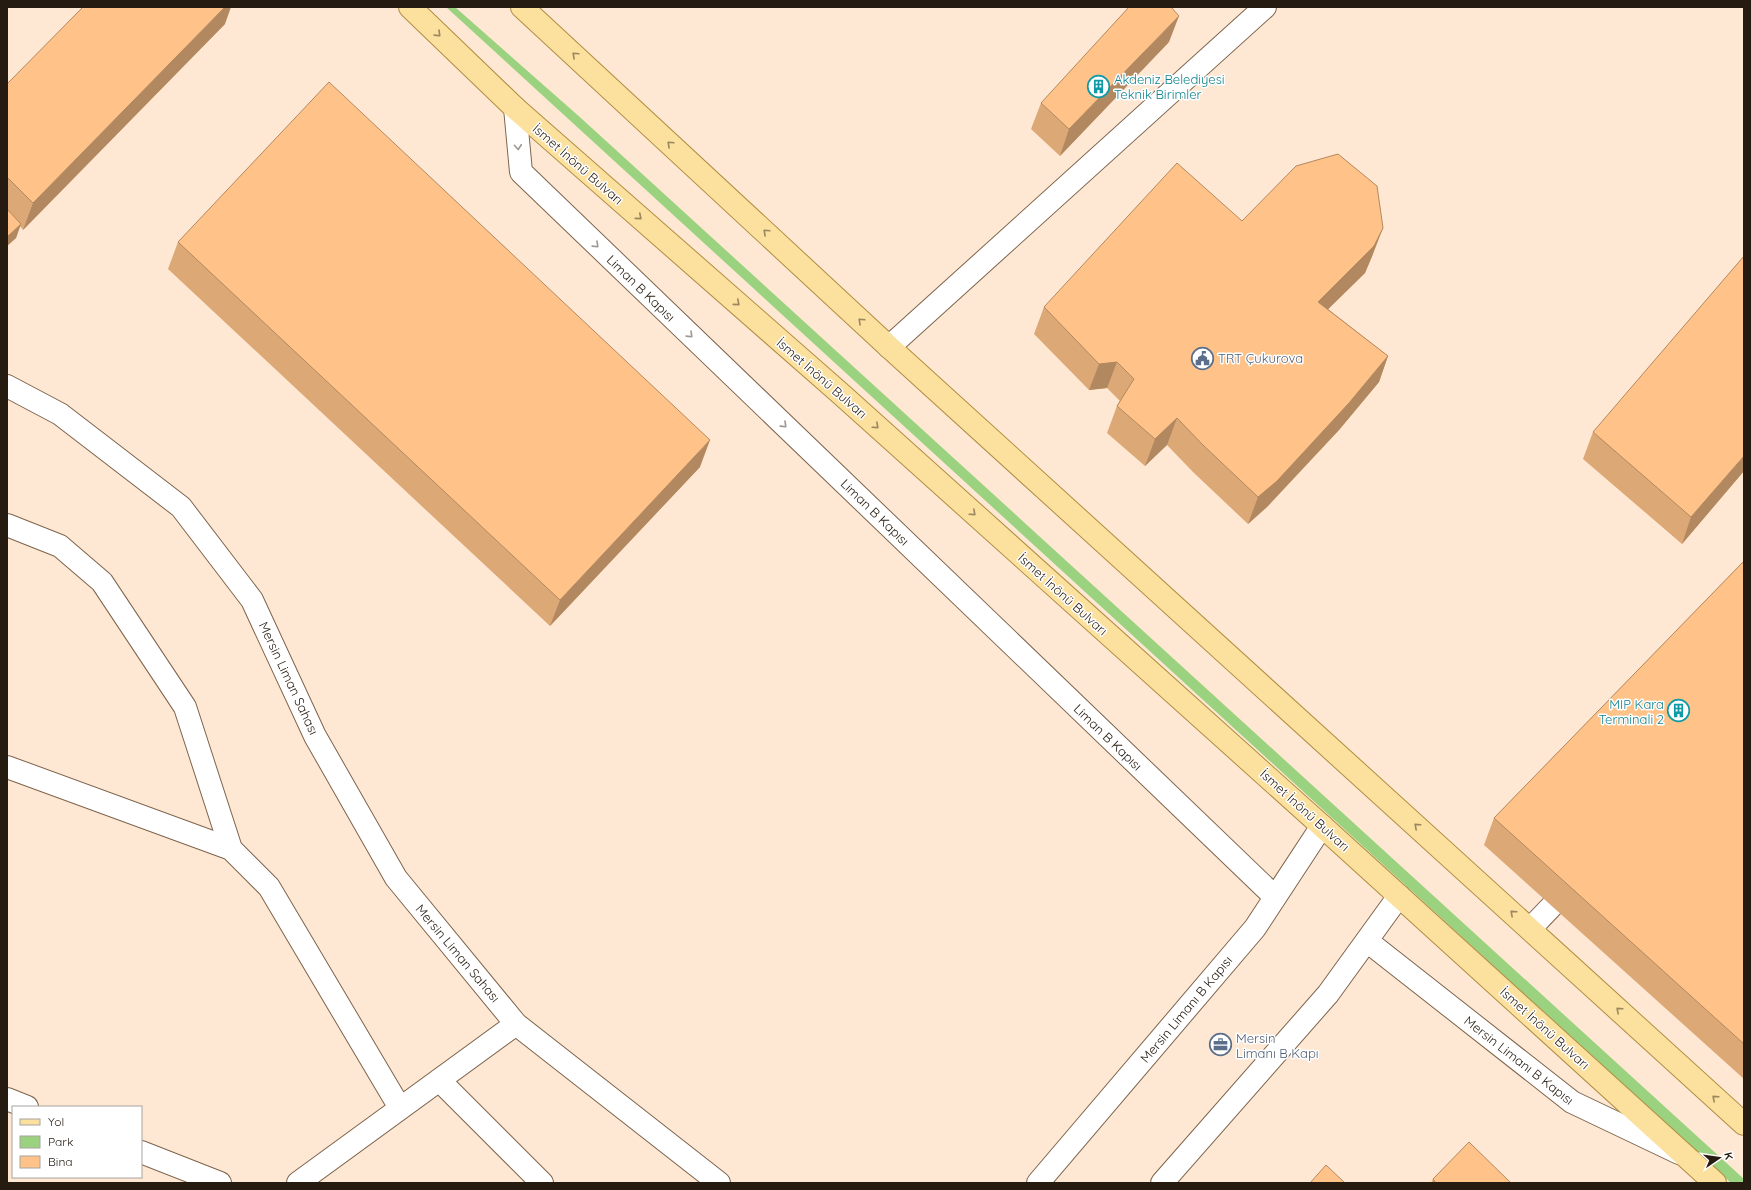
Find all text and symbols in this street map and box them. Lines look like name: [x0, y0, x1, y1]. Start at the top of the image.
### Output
one-way arrow: [433, 29, 441, 37]
one-way arrow: [572, 53, 580, 60]
place label: Akdeniz Belediyesi Teknik Birimler: [1114, 71, 1225, 102]
building icon: Akdeniz Belediyesi Teknik Birimler: [1086, 73, 1112, 99]
street label: İsmet İnönü Bulvarı: [529, 120, 627, 208]
one-way arrow: [667, 141, 675, 149]
one-way arrow: [514, 144, 523, 150]
one-way arrow: [634, 212, 642, 220]
one-way arrow: [763, 230, 770, 237]
one-way arrow: [591, 240, 599, 248]
street label: Liman B Kapısı: [604, 251, 678, 325]
one-way arrow: [732, 298, 739, 305]
one-way arrow: [858, 318, 866, 326]
one-way arrow: [685, 330, 693, 338]
street label: İsmet İnönü Bulvarı: [773, 334, 871, 422]
public building icon: TRT Çukurova: [1190, 345, 1216, 371]
place label: TRT Çukurova: [1218, 350, 1303, 366]
one-way arrow: [779, 420, 787, 428]
one-way arrow: [871, 421, 879, 429]
street label: Liman B Kapısı: [838, 475, 912, 549]
one-way arrow: [968, 508, 976, 515]
street label: İsmet İnönü Bulvarı: [1015, 550, 1111, 638]
street label: Mersin Liman Sahası: [256, 619, 322, 737]
place label: MIP Kara Terminali 2: [1599, 696, 1664, 727]
building icon: MIP Kara Terminali 2: [1666, 698, 1692, 724]
street label: Liman B Kapısı: [1071, 700, 1145, 774]
street label: İsmet İnönü Bulvarı: [1257, 766, 1353, 854]
one-way arrow: [1414, 823, 1422, 830]
street label: Mersin Liman Sahası: [412, 901, 504, 1005]
one-way arrow: [1510, 910, 1518, 918]
street label: Mersin Limanı B Kapısı: [1137, 952, 1235, 1066]
street label: İsmet İnönü Bulvarı: [1497, 984, 1593, 1072]
one-way arrow: [1617, 1008, 1624, 1015]
street label: Mersin Limanı B Kapısı: [1461, 1012, 1577, 1108]
place label: Mersin Limanı B Kapı: [1236, 1030, 1319, 1061]
office icon: Mersin Limanı B Kapı: [1208, 1032, 1234, 1058]
one-way arrow: [1712, 1095, 1720, 1103]
legend: [12, 1106, 142, 1178]
text: Yol: [48, 1114, 64, 1129]
text: Park: [48, 1134, 73, 1149]
north arrow: [1699, 1138, 1739, 1178]
text: K: [1721, 1151, 1736, 1161]
text: Bina: [48, 1154, 73, 1169]

